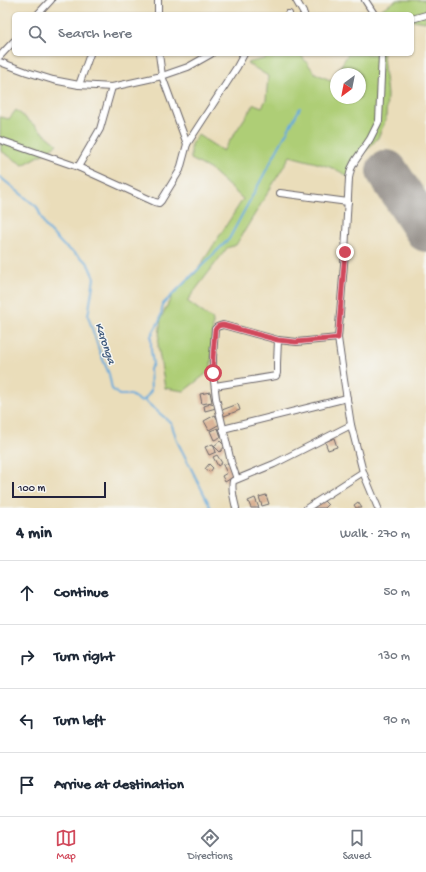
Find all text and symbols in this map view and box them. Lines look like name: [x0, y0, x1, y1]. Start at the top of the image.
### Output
search box: [12, 12, 414, 56]
icon: search: [26, 23, 48, 45]
text: Search here: [58, 25, 132, 43]
north arrow: [330, 68, 366, 104]
route end: [336, 243, 354, 261]
water label: Karonga: [91, 321, 118, 367]
route start: [204, 364, 222, 382]
scale bar: [12, 480, 106, 499]
text: 100 m: [18, 483, 45, 495]
text: 4 min: [16, 524, 52, 544]
text: Walk · 270 m: [340, 527, 410, 542]
icon: ahead: [16, 582, 38, 604]
text: Continue: [54, 584, 108, 602]
text: 50 m: [383, 585, 410, 600]
icon: right: [16, 646, 38, 668]
text: Turn right: [54, 648, 114, 666]
text: 130 m: [378, 649, 410, 664]
icon: left: [16, 710, 38, 732]
text: Turn left: [54, 712, 105, 730]
text: 90 m: [384, 713, 410, 728]
icon: arrive: [16, 774, 38, 796]
text: Arrive at destination: [54, 776, 184, 794]
tab: Map: [55, 827, 77, 863]
tab: Directions: [188, 827, 232, 863]
tab: Saved: [343, 827, 371, 863]

